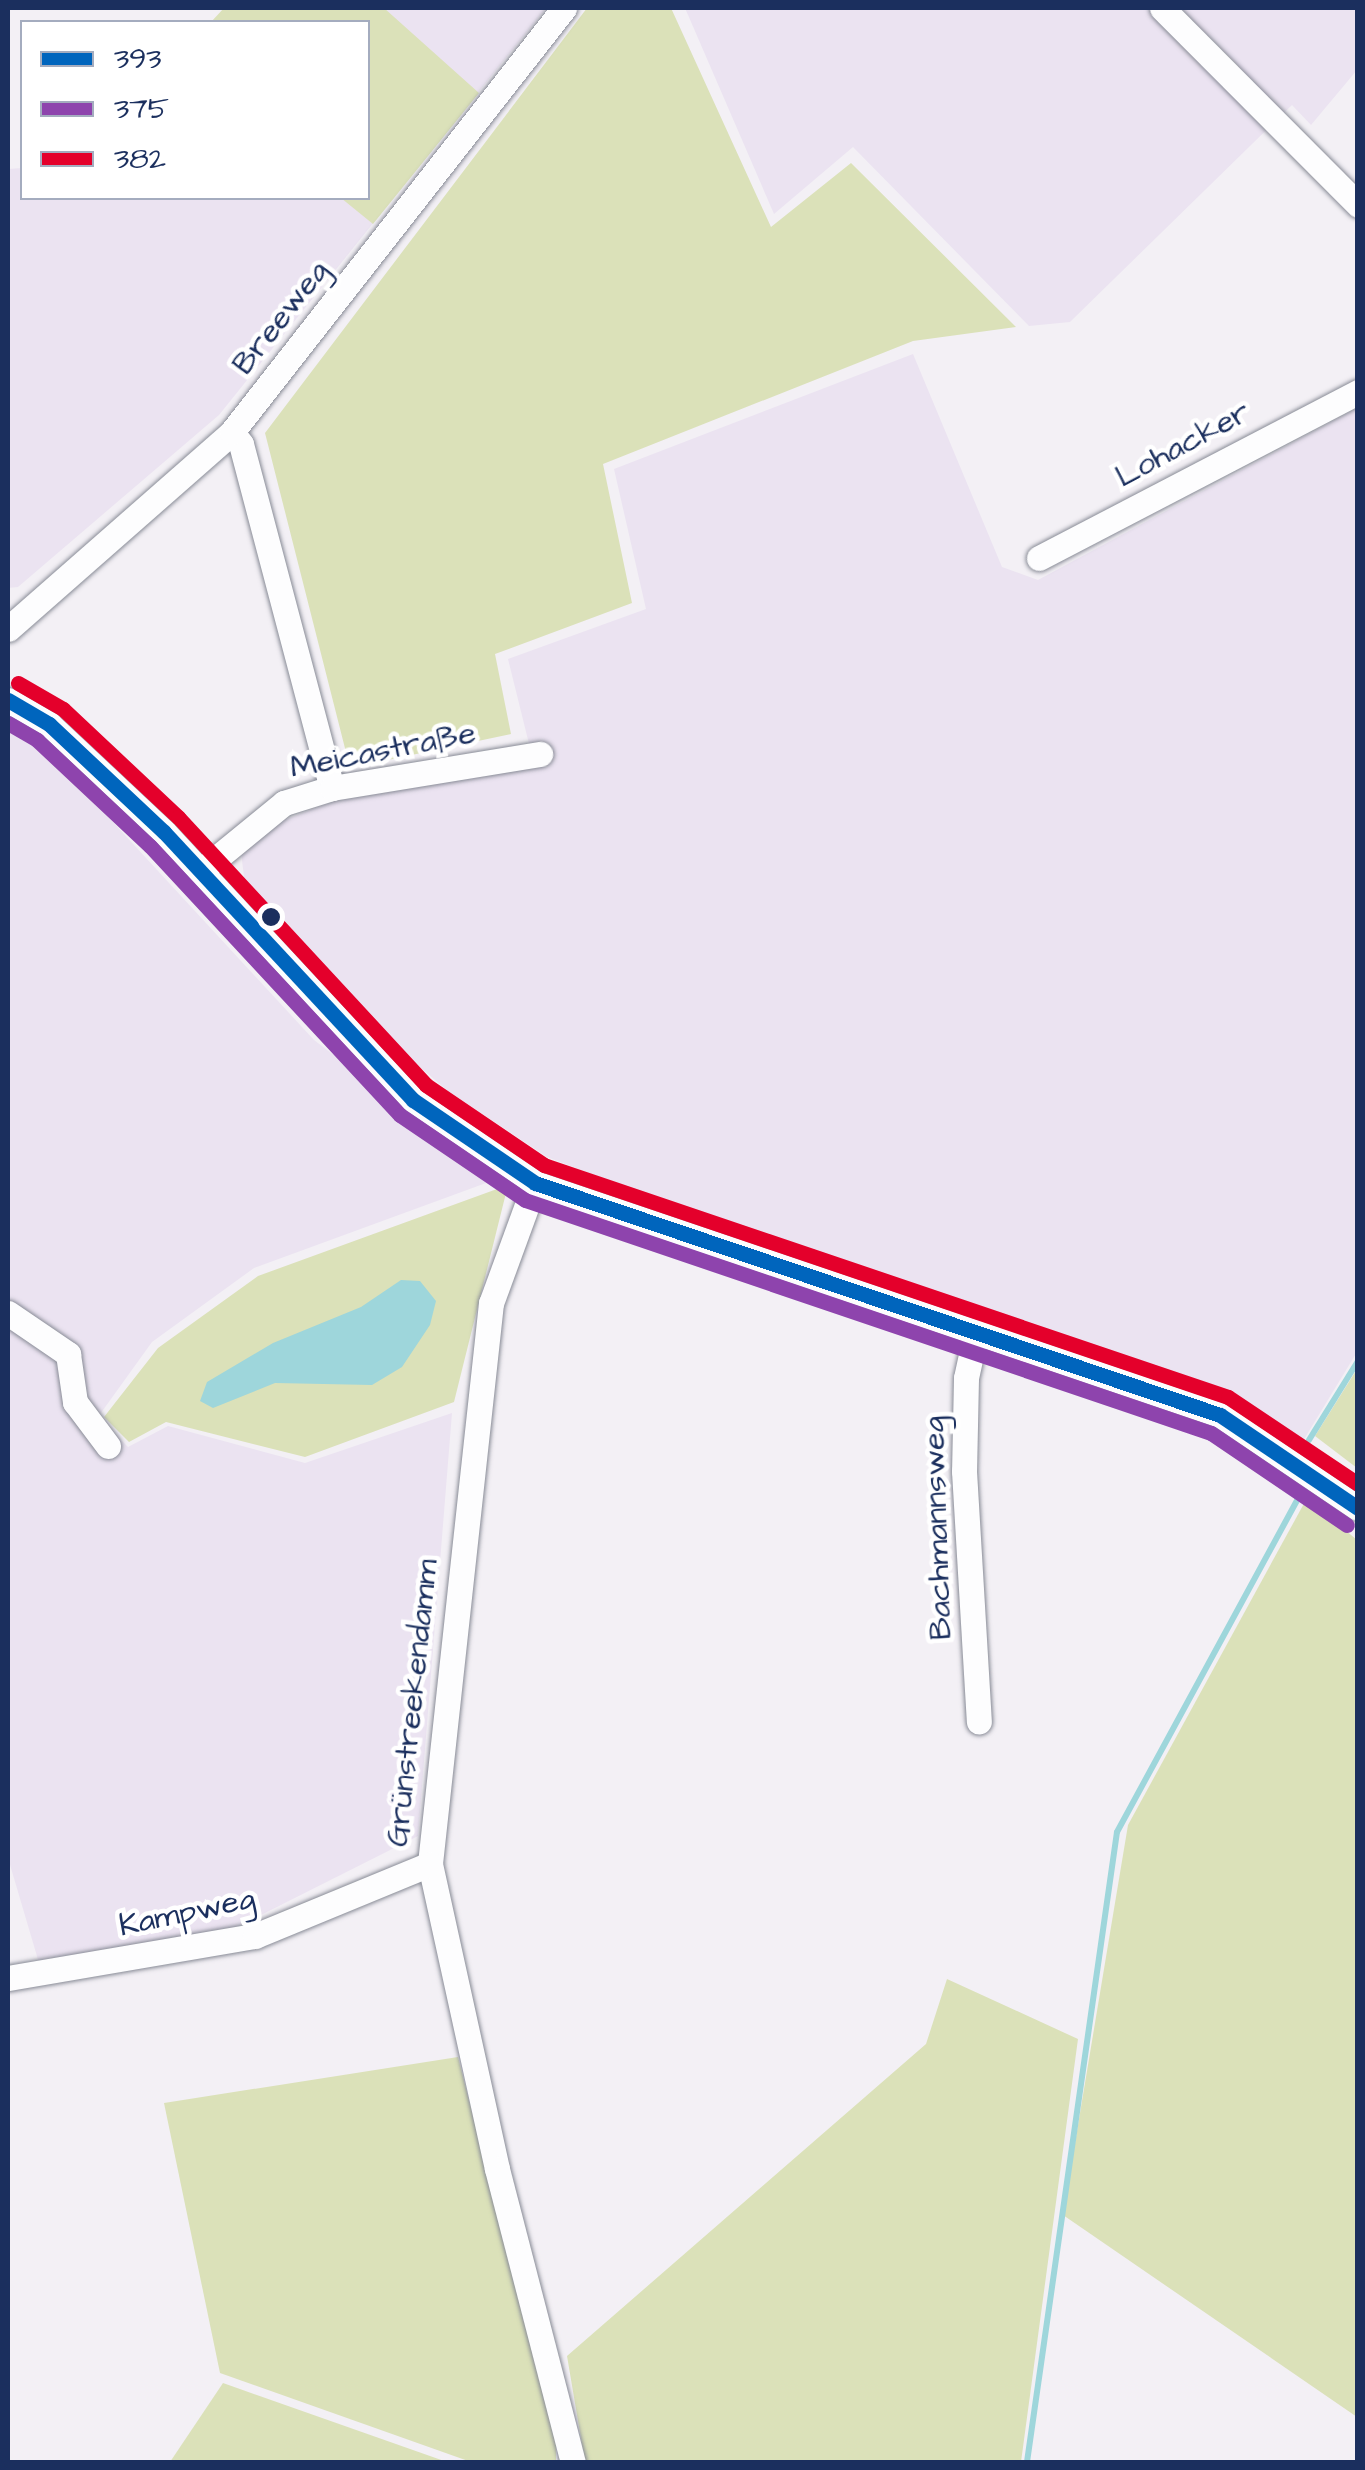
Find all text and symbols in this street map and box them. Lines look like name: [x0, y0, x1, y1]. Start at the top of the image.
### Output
legend: [20, 20, 370, 200]
text: 393: [114, 38, 162, 80]
text: 375: [114, 88, 169, 130]
text: 382: [114, 138, 166, 180]
street label: Breeweg: [224, 253, 338, 383]
street label: Lohacker: [1109, 394, 1257, 496]
street label: Meicastraße: [287, 714, 479, 788]
unlabelled marker: [261, 907, 281, 927]
street label: Bachmannsweg: [915, 1415, 961, 1641]
street label: Grünstreekendamm: [379, 1557, 447, 1849]
street label: Kampweg: [115, 1880, 259, 1946]

